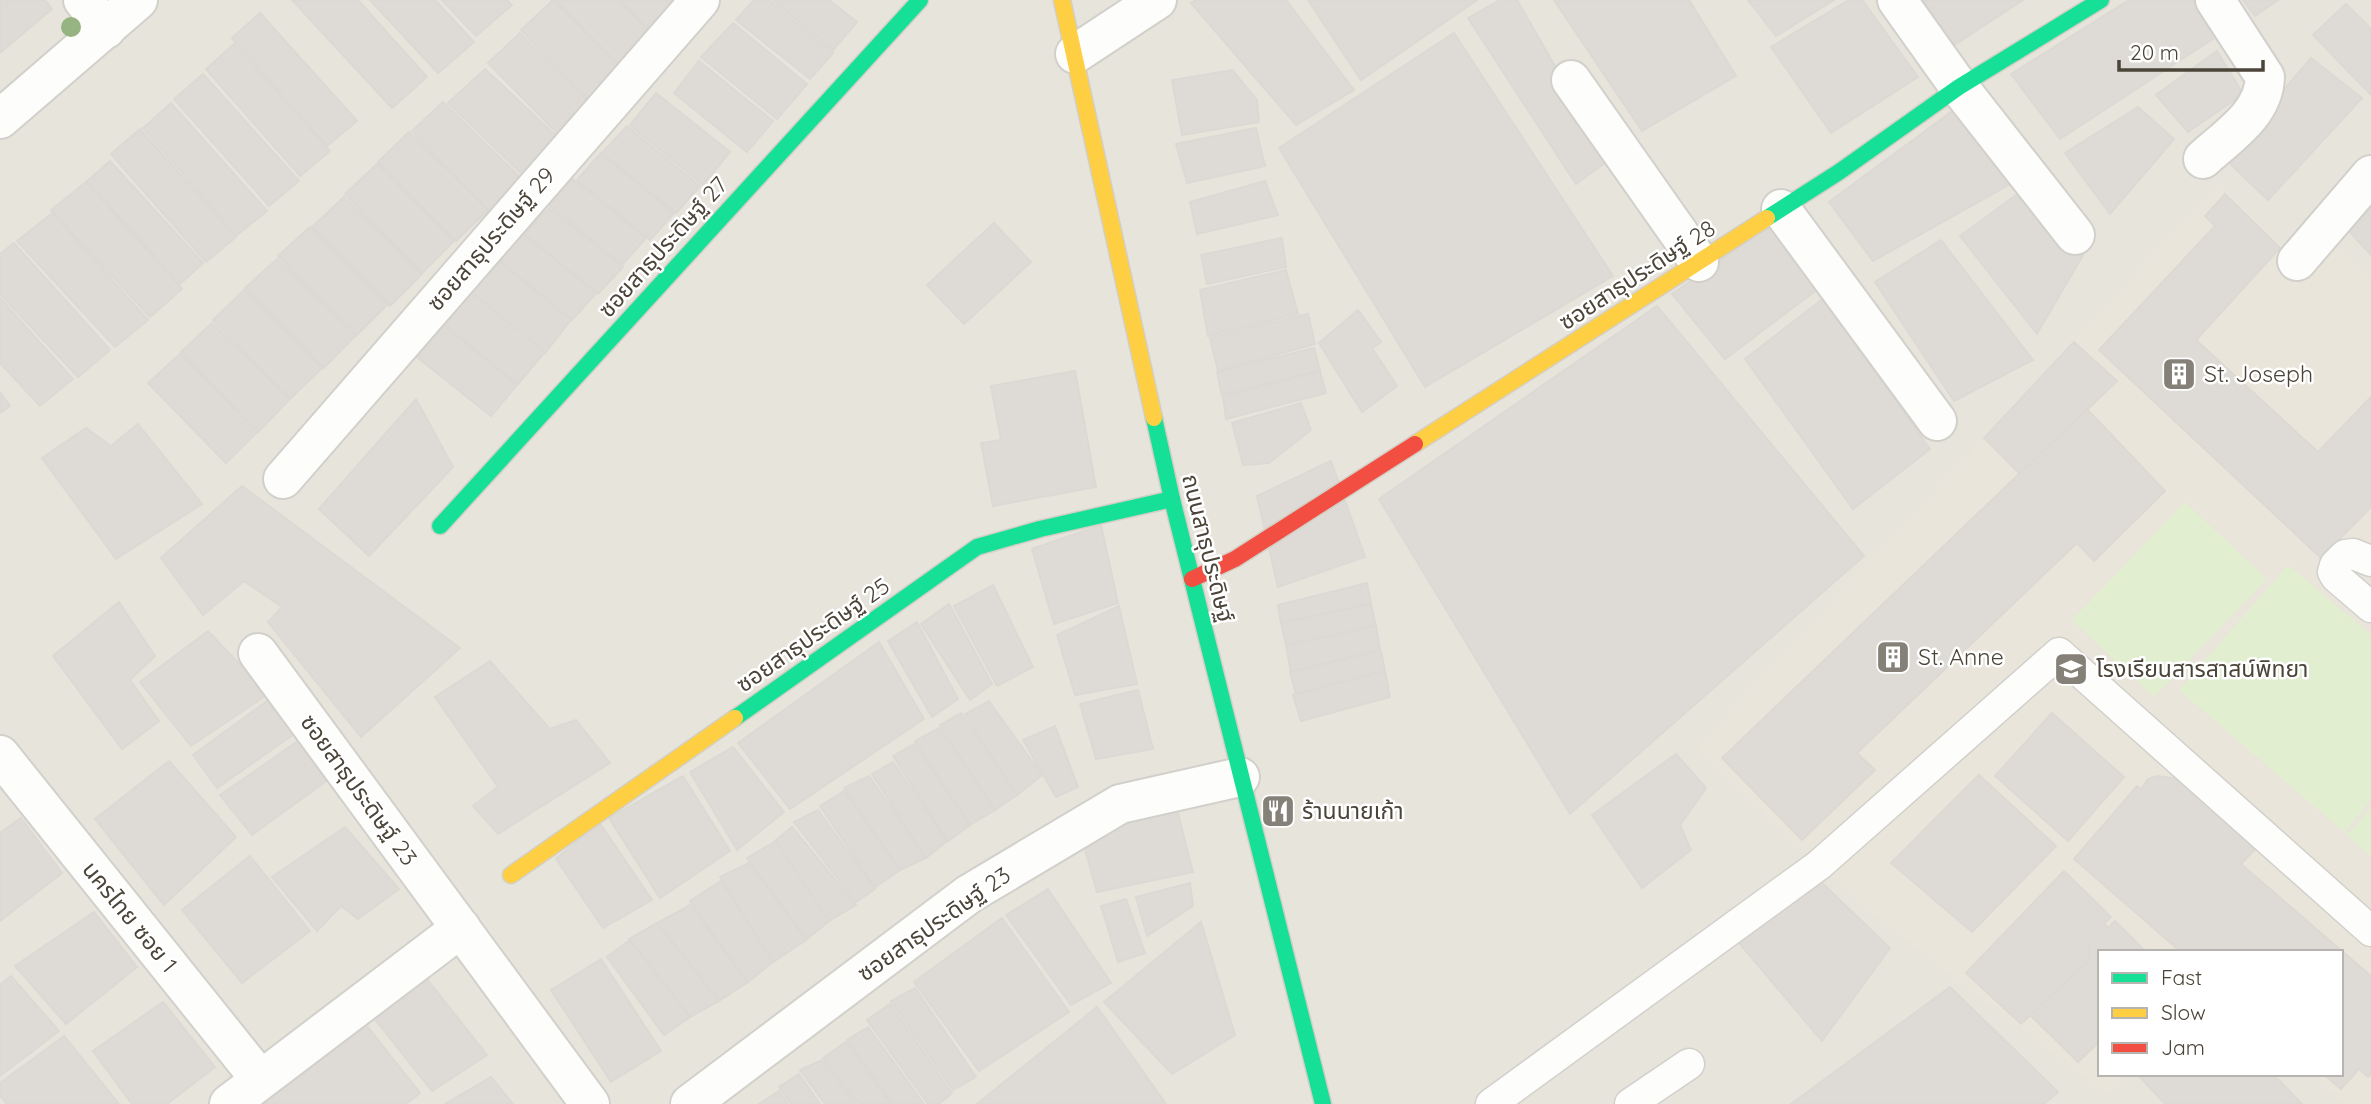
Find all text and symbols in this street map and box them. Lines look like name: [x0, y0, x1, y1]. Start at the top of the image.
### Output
scale bar: [2119, 28, 2262, 72]
text: 20 m: [2130, 39, 2179, 65]
street label: ซอยสาธุประดิษฐ์ 29: [420, 161, 561, 316]
street label: ซอยสาธุประดิษฐ์ 27: [592, 170, 734, 323]
street label: ซอยสาธุประดิษฐ์ 28: [1553, 213, 1720, 336]
building icon: St. Joseph: [2160, 355, 2198, 393]
place label: St. Joseph: [2204, 359, 2313, 388]
street label: ถนนสาธุประดิษฐ์: [1176, 471, 1241, 625]
street label: ซอยสาธุประดิษฐ์ 25: [730, 571, 895, 698]
building icon: St. Anne: [1874, 638, 1912, 676]
place label: St. Anne: [1918, 642, 2004, 671]
school or university icon: โรงเรียนสารสาสน์พิทยา: [2052, 650, 2090, 688]
place label: โรงเรียนสารสาสน์พิทยา: [2096, 654, 2308, 683]
street label: ซอยสาธุประดิษฐ์ 23: [295, 708, 424, 871]
restaurant icon: ร้านนายเก้า: [1259, 792, 1297, 830]
place label: ร้านนายเก้า: [1302, 796, 1404, 825]
street label: นครไทย ซอย 1: [77, 855, 184, 978]
street label: ซอยสาธุประดิษฐ์ 23: [852, 860, 1016, 987]
legend: [2098, 950, 2343, 1076]
text: Fast: [2161, 964, 2202, 990]
text: Slow: [2161, 999, 2206, 1025]
text: Jam: [2161, 1034, 2205, 1060]

